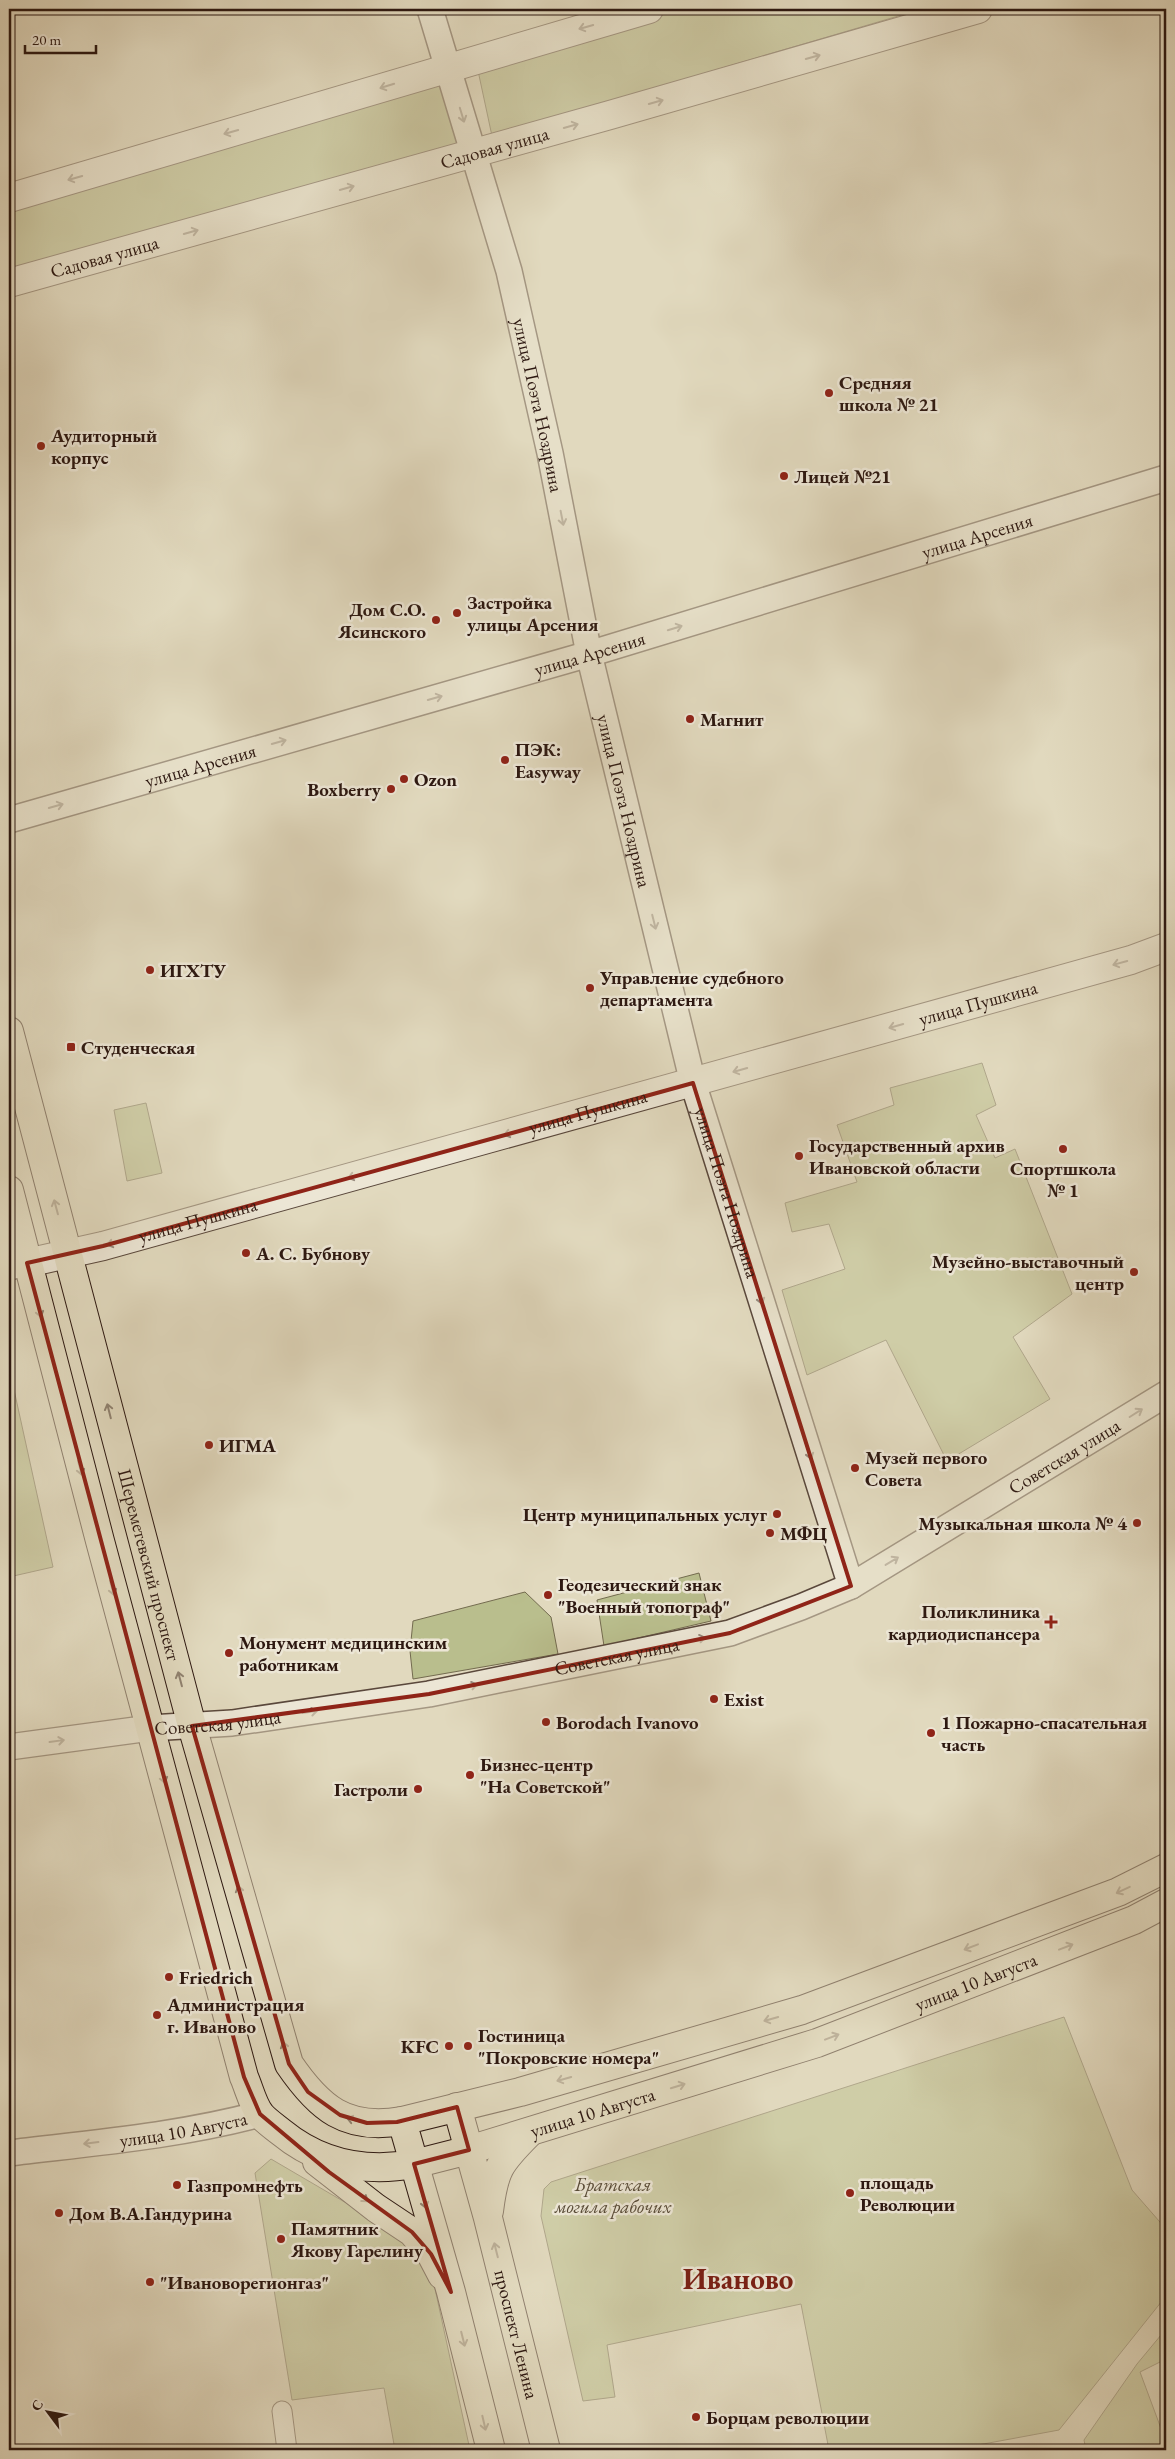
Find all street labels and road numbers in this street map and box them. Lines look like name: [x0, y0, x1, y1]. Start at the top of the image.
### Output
street label: Садовая улица: [437, 121, 552, 175]
street label: Садовая улица: [47, 230, 162, 284]
street label: улица Поэта Ноздрина: [507, 316, 569, 495]
street label: улица Арсения: [919, 507, 1036, 565]
street label: улица Арсения: [531, 625, 649, 682]
street label: улица Поэта Ноздрина: [591, 712, 657, 891]
street label: улица Арсения: [142, 738, 259, 793]
street label: улица Пушкина: [916, 975, 1041, 1031]
street label: улица Пушкина: [526, 1083, 650, 1140]
street label: улица Поэта Ноздрина: [688, 1104, 766, 1281]
street label: улица Пушкина: [136, 1192, 260, 1249]
street label: Советская улица: [1004, 1413, 1125, 1500]
street label: Шереметевский проспект: [112, 1466, 186, 1664]
street label: Советская улица: [552, 1632, 682, 1681]
street label: Советская улица: [154, 1704, 283, 1741]
street label: улица 10 Августа: [911, 1947, 1041, 2017]
street label: улица 10 Августа: [527, 2081, 659, 2143]
street label: улица 10 Августа: [118, 2106, 250, 2153]
street label: проспект Ленина: [488, 2267, 545, 2402]

